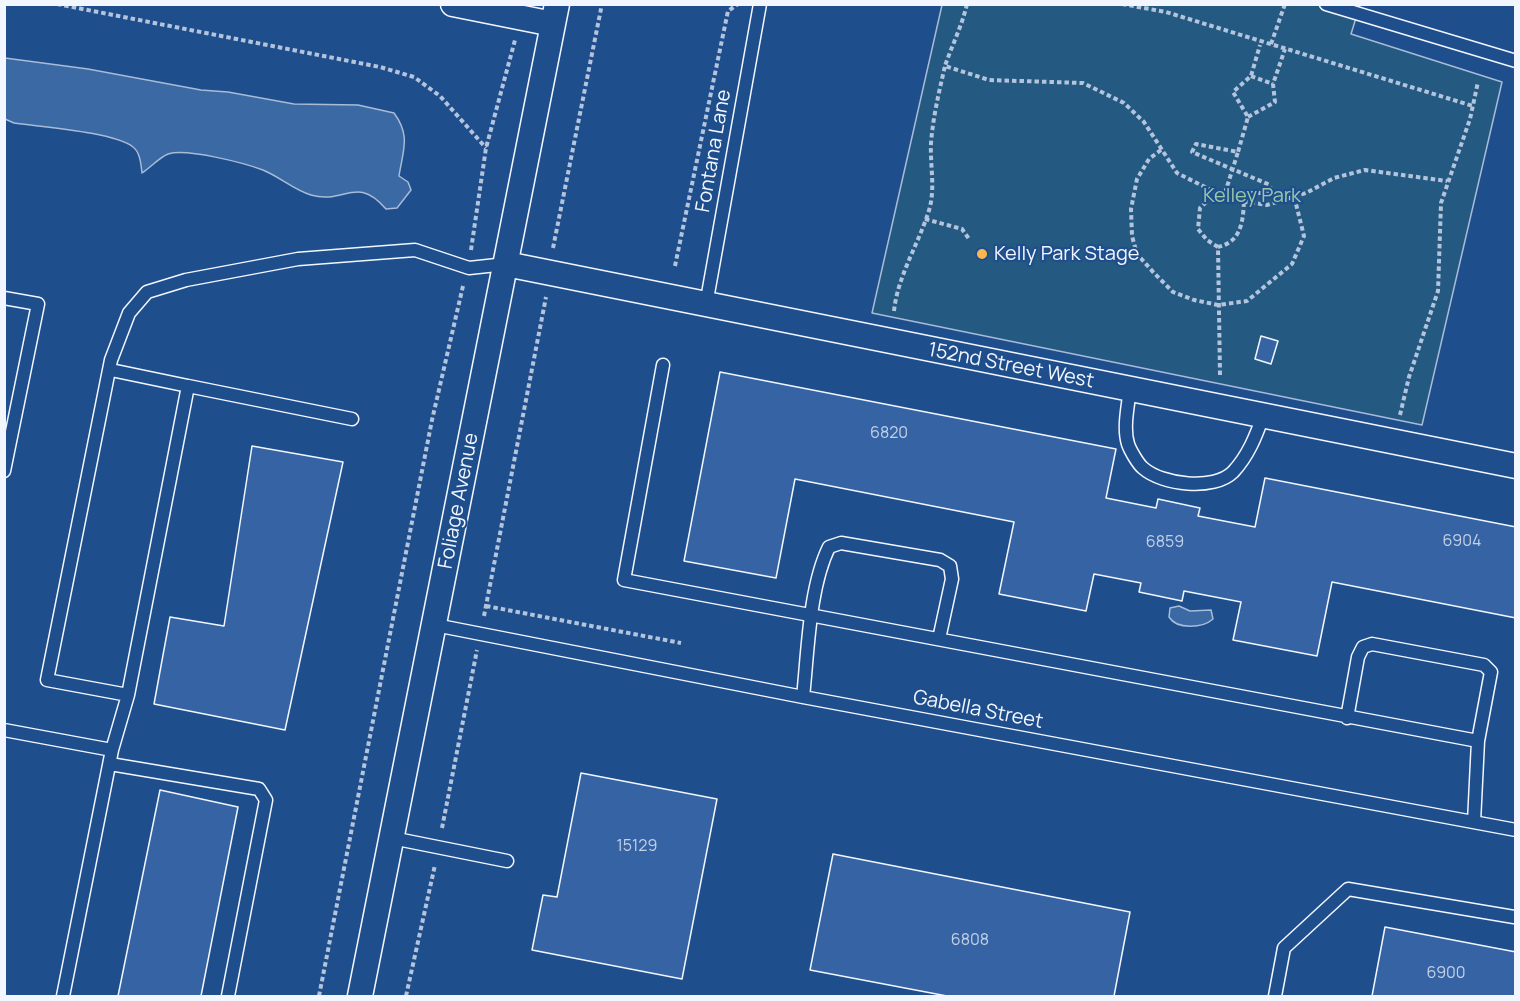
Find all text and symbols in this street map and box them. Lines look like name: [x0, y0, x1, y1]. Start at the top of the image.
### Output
street label: Fontana Lane: [691, 88, 737, 214]
park label: Kelley Park: [1203, 184, 1301, 208]
place label: Kelly Park Stage: [994, 242, 1139, 266]
marker: Kelly Park Stage: [975, 247, 989, 261]
street label: 152nd Street West: [926, 338, 1096, 394]
house number: 6820: [870, 424, 908, 444]
street label: Foliage Avenue: [434, 431, 484, 571]
house number: 6904: [1443, 532, 1481, 552]
house number: 6859: [1146, 533, 1184, 553]
street label: Gabella Street: [911, 686, 1045, 734]
house number: 15129: [617, 837, 657, 857]
house number: 6808: [951, 931, 989, 951]
house number: 6900: [1426, 964, 1466, 984]

